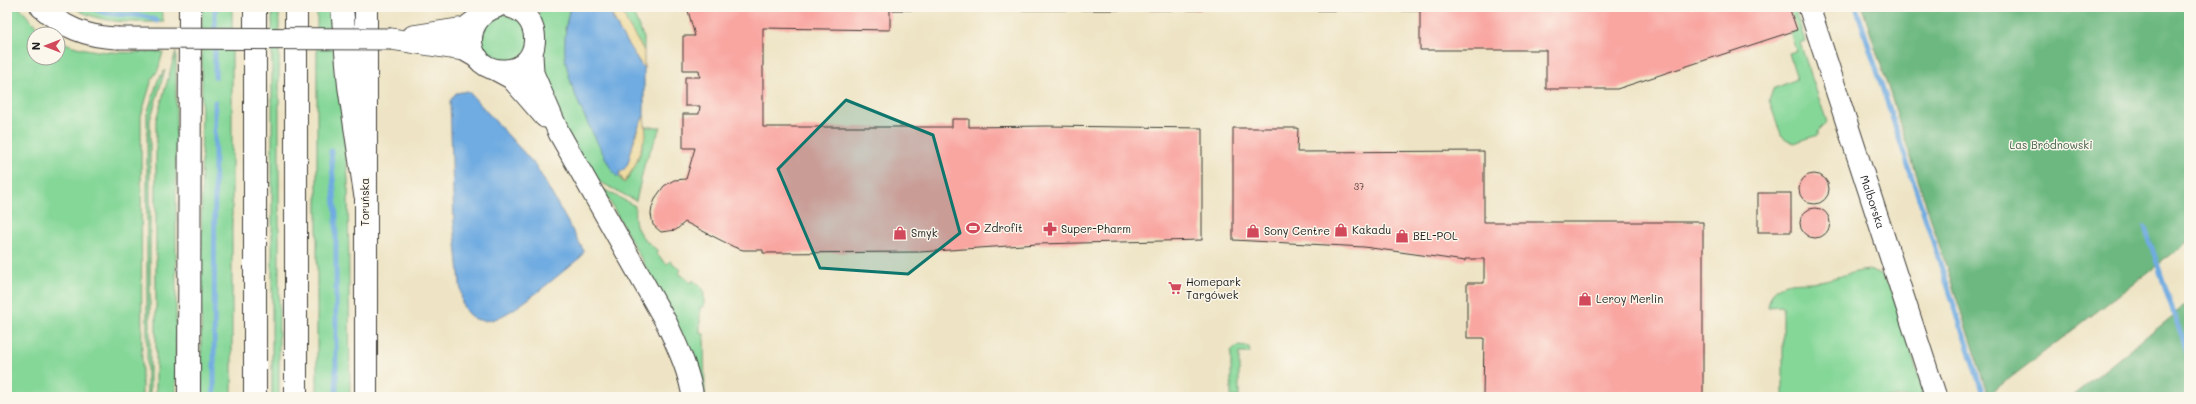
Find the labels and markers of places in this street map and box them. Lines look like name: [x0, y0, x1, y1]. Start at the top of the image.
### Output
sports icon: Zdrofit: [965, 220, 981, 236]
place label: Zdrofit: [984, 220, 1023, 235]
pharmacy icon: Super-Pharm: [1042, 221, 1058, 237]
place label: Super-Pharm: [1061, 221, 1131, 236]
shop icon: Kakadu: [1333, 222, 1349, 238]
place label: Kakadu: [1352, 222, 1391, 237]
shop icon: Sony Centre: [1245, 223, 1261, 239]
place label: Sony Centre: [1264, 223, 1330, 238]
shop icon: Smyk: [892, 225, 908, 241]
place label: Smyk: [911, 225, 938, 240]
shop icon: BEL-POL: [1394, 228, 1410, 244]
place label: BEL-POL: [1413, 228, 1458, 243]
place label: Homepark Targówek: [1186, 274, 1241, 302]
supermarket icon: Homepark Targówek: [1167, 280, 1183, 296]
shop icon: Leroy Merlin: [1577, 291, 1593, 307]
place label: Leroy Merlin: [1596, 291, 1663, 306]

